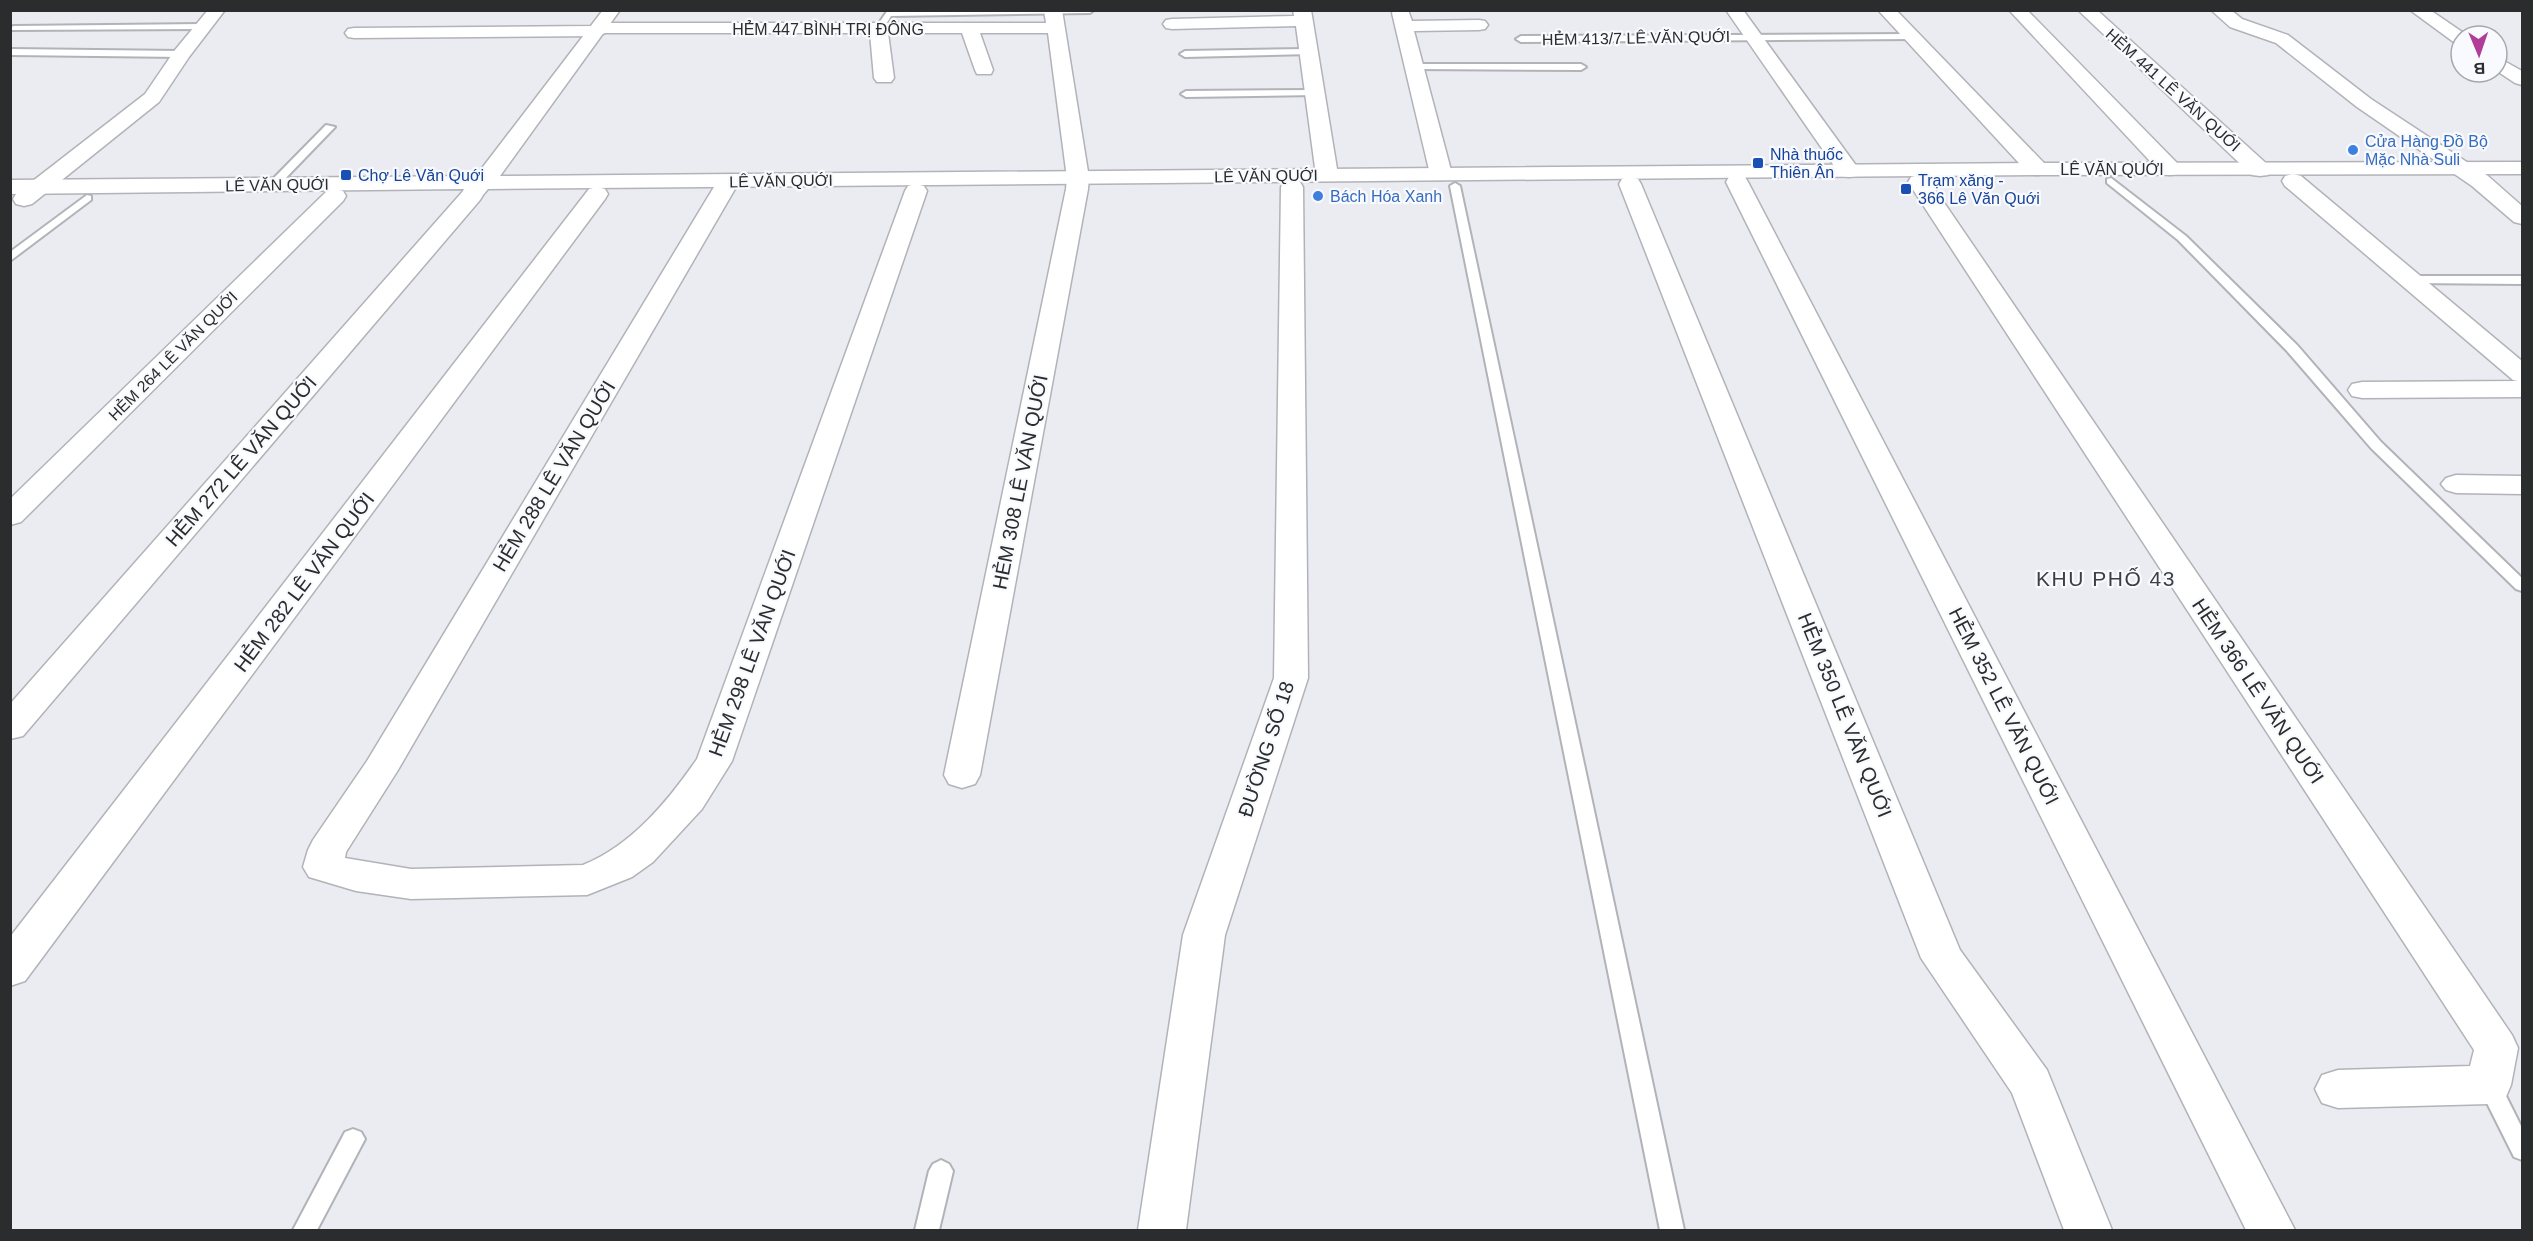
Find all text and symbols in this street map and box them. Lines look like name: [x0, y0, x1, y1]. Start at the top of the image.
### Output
street label: HẺM 447 BÌNH TRỊ ĐÔNG: [732, 20, 924, 38]
north arrow: [2449, 24, 2509, 84]
street label: HẺM 441 LÊ VĂN QUỚI: [2102, 25, 2244, 155]
street label: HẺM 413/7 LÊ VĂN QUỚI: [1542, 27, 1730, 48]
text: B: [2473, 60, 2486, 77]
place label: Cửa Hàng Đồ Bộ Mặc Nhà Suli: [2365, 133, 2488, 168]
marker: Cửa Hàng Đồ Bộ Mặc Nhà Suli: [2346, 143, 2360, 157]
place label: Nhà thuốc Thiên Ân: [1770, 146, 1843, 181]
marker: Nhà thuốc Thiên Ân: [1751, 156, 1765, 170]
street label: LÊ VĂN QUỚI: [2060, 160, 2164, 178]
street label: LÊ VĂN QUỚI: [1214, 166, 1318, 185]
place label: Chợ Lê Văn Quới: [358, 167, 484, 184]
marker: Chợ Lê Văn Quới: [339, 168, 353, 182]
street label: LÊ VĂN QUỚI: [729, 171, 833, 190]
place label: Trạm xăng - 366 Lê Văn Quới: [1918, 172, 2040, 207]
street label: LÊ VĂN QUỚI: [225, 175, 329, 194]
marker: Trạm xăng - 366 Lê Văn Quới: [1899, 182, 1913, 196]
place label: Bách Hóa Xanh: [1330, 188, 1442, 205]
marker: Bách Hóa Xanh: [1311, 189, 1325, 203]
street label: HẺM 264 LÊ VĂN QUỚI: [105, 288, 241, 424]
street label: HẺM 272 LÊ VĂN QUỚI: [161, 371, 321, 551]
street label: HẺM 308 LÊ VĂN QUỚI: [988, 373, 1052, 591]
street label: HẺM 288 LÊ VĂN QUỚI: [488, 377, 620, 575]
street label: HẺM 282 LÊ VĂN QUỚI: [230, 488, 378, 676]
street label: HẺM 298 LÊ VĂN QUỚI: [704, 547, 800, 759]
district label: KHU PHỐ 43: [2036, 567, 2176, 590]
street label: HẺM 366 LÊ VĂN QUỚI: [2188, 594, 2328, 788]
street label: HẺM 352 LÊ VĂN QUỚI: [1945, 604, 2063, 808]
street label: HẺM 350 LÊ VĂN QUỚI: [1794, 610, 1896, 820]
street label: ĐƯỜNG SỐ 18: [1233, 678, 1298, 819]

